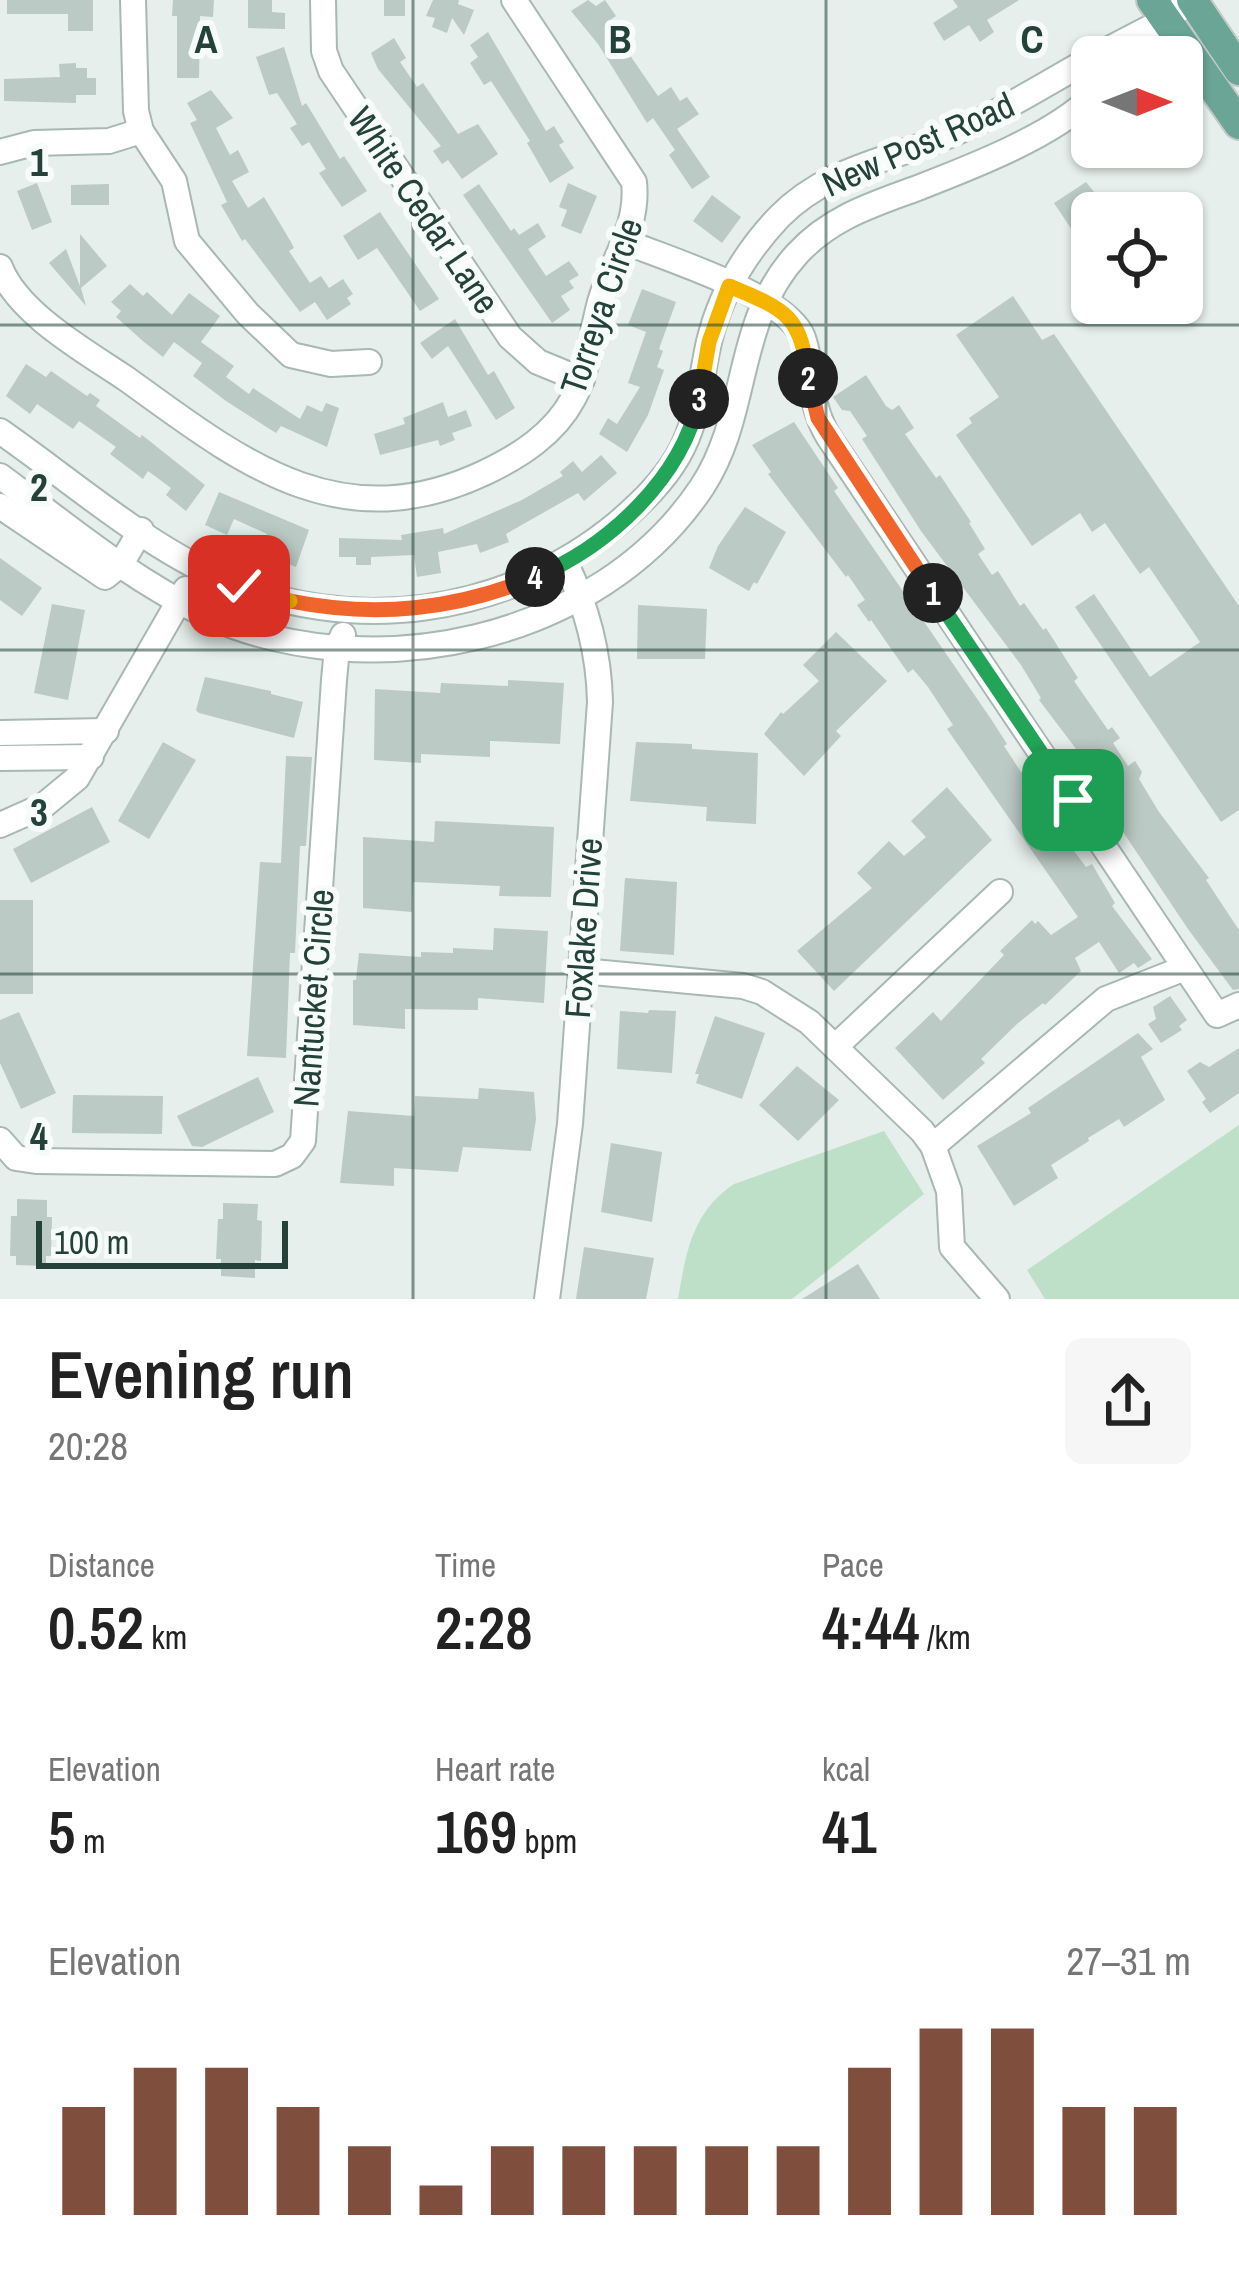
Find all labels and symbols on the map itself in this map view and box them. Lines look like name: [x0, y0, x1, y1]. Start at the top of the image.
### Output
text: A: [194, 13, 218, 65]
text: B: [608, 13, 632, 65]
text: C: [1020, 13, 1044, 65]
north arrow: [1071, 36, 1203, 168]
street label: New Post Road: [815, 80, 1021, 208]
street label: White Cedar Lane: [337, 97, 511, 323]
text: 1: [30, 136, 48, 188]
street label: Torreya Circle: [548, 211, 654, 401]
pin: 2: [778, 348, 838, 408]
pin: 3: [669, 369, 729, 429]
text: 2: [30, 461, 48, 513]
pin: [188, 535, 290, 637]
pin: 4: [505, 547, 565, 607]
pin: 1: [903, 563, 963, 623]
pin: [1022, 749, 1124, 851]
text: 3: [30, 786, 48, 838]
street label: Foxlake Drive: [553, 836, 613, 1020]
street label: Nantucket Circle: [281, 887, 345, 1109]
text: 4: [30, 1110, 48, 1162]
scale bar: [36, 1215, 288, 1268]

